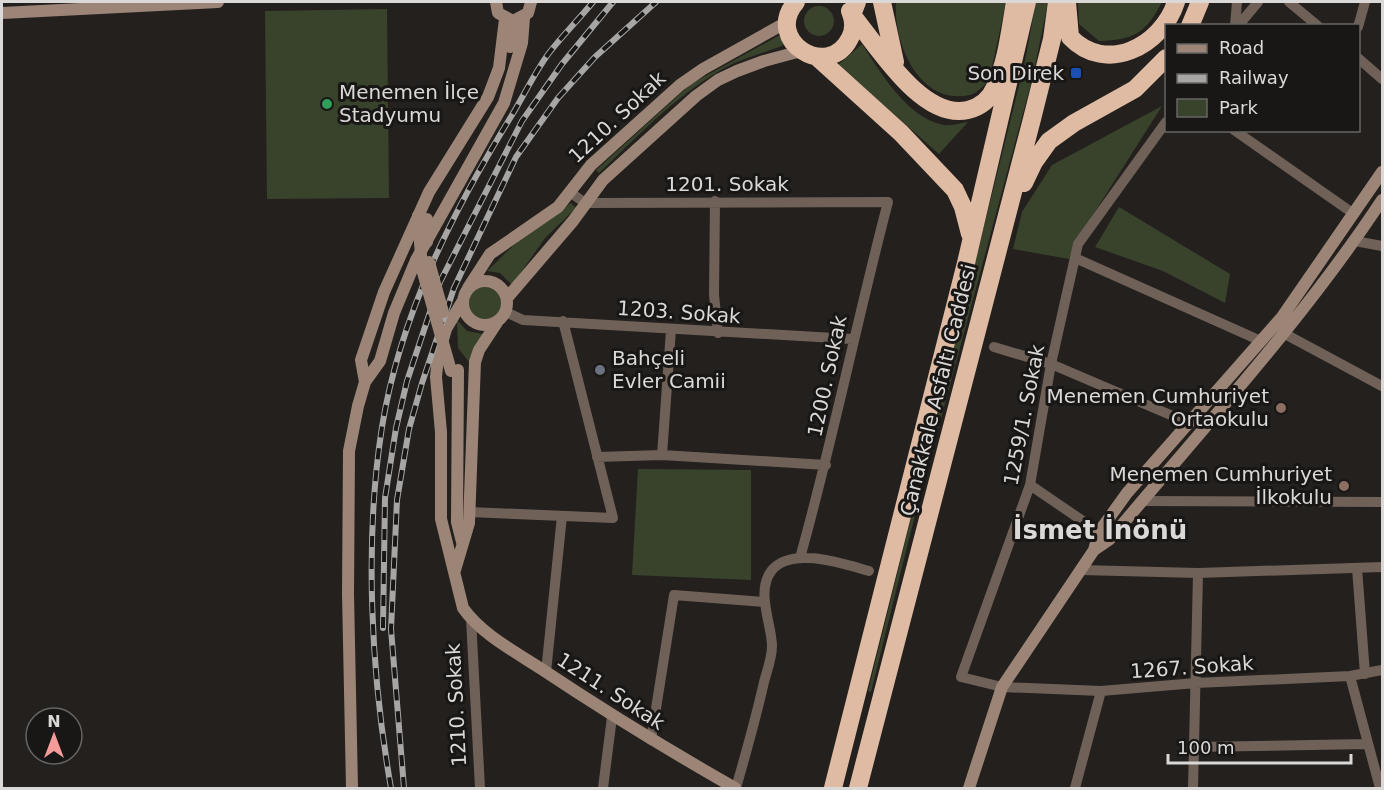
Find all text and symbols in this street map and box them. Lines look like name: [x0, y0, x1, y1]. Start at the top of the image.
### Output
legend: [1165, 24, 1360, 132]
text: Road: [1219, 37, 1264, 58]
place label: Son Direk: [967, 61, 1064, 85]
street label: 1210. Sokak: [564, 66, 671, 168]
marker: Son Direk: [1069, 66, 1083, 80]
text: Railway: [1219, 67, 1289, 88]
place label: Menemen İlçe Stadyumu: [339, 80, 479, 127]
marker: Menemen İlçe Stadyumu: [320, 97, 334, 111]
text: Park: [1219, 97, 1258, 118]
street label: 1201. Sokak: [665, 172, 789, 196]
street label: Çanakkale Asfaltı Caddesi: [895, 261, 981, 519]
street label: 1203. Sokak: [617, 296, 742, 328]
street label: 1200. Sokak: [802, 313, 852, 439]
street label: 1259/1. Sokak: [999, 342, 1050, 488]
place label: Bahçeli Evler Camii: [612, 346, 726, 393]
marker: Bahçeli Evler Camii: [593, 363, 607, 377]
place label: Menemen Cumhuriyet Ortaokulu: [1046, 384, 1269, 431]
marker: Menemen Cumhuriyet Ortaokulu: [1274, 401, 1288, 415]
place label: Menemen Cumhuriyet İlkokulu: [1109, 462, 1332, 509]
marker: Menemen Cumhuriyet İlkokulu: [1337, 479, 1351, 493]
district label: İsmet İnönü: [1013, 514, 1187, 545]
street label: 1210. Sokak: [441, 642, 471, 767]
street label: 1211. Sokak: [553, 647, 670, 735]
street label: 1267. Sokak: [1130, 651, 1255, 683]
north arrow: [24, 706, 84, 766]
text: N: [47, 712, 61, 731]
scale bar: [1168, 727, 1351, 765]
text: 100 m: [1177, 737, 1235, 758]

